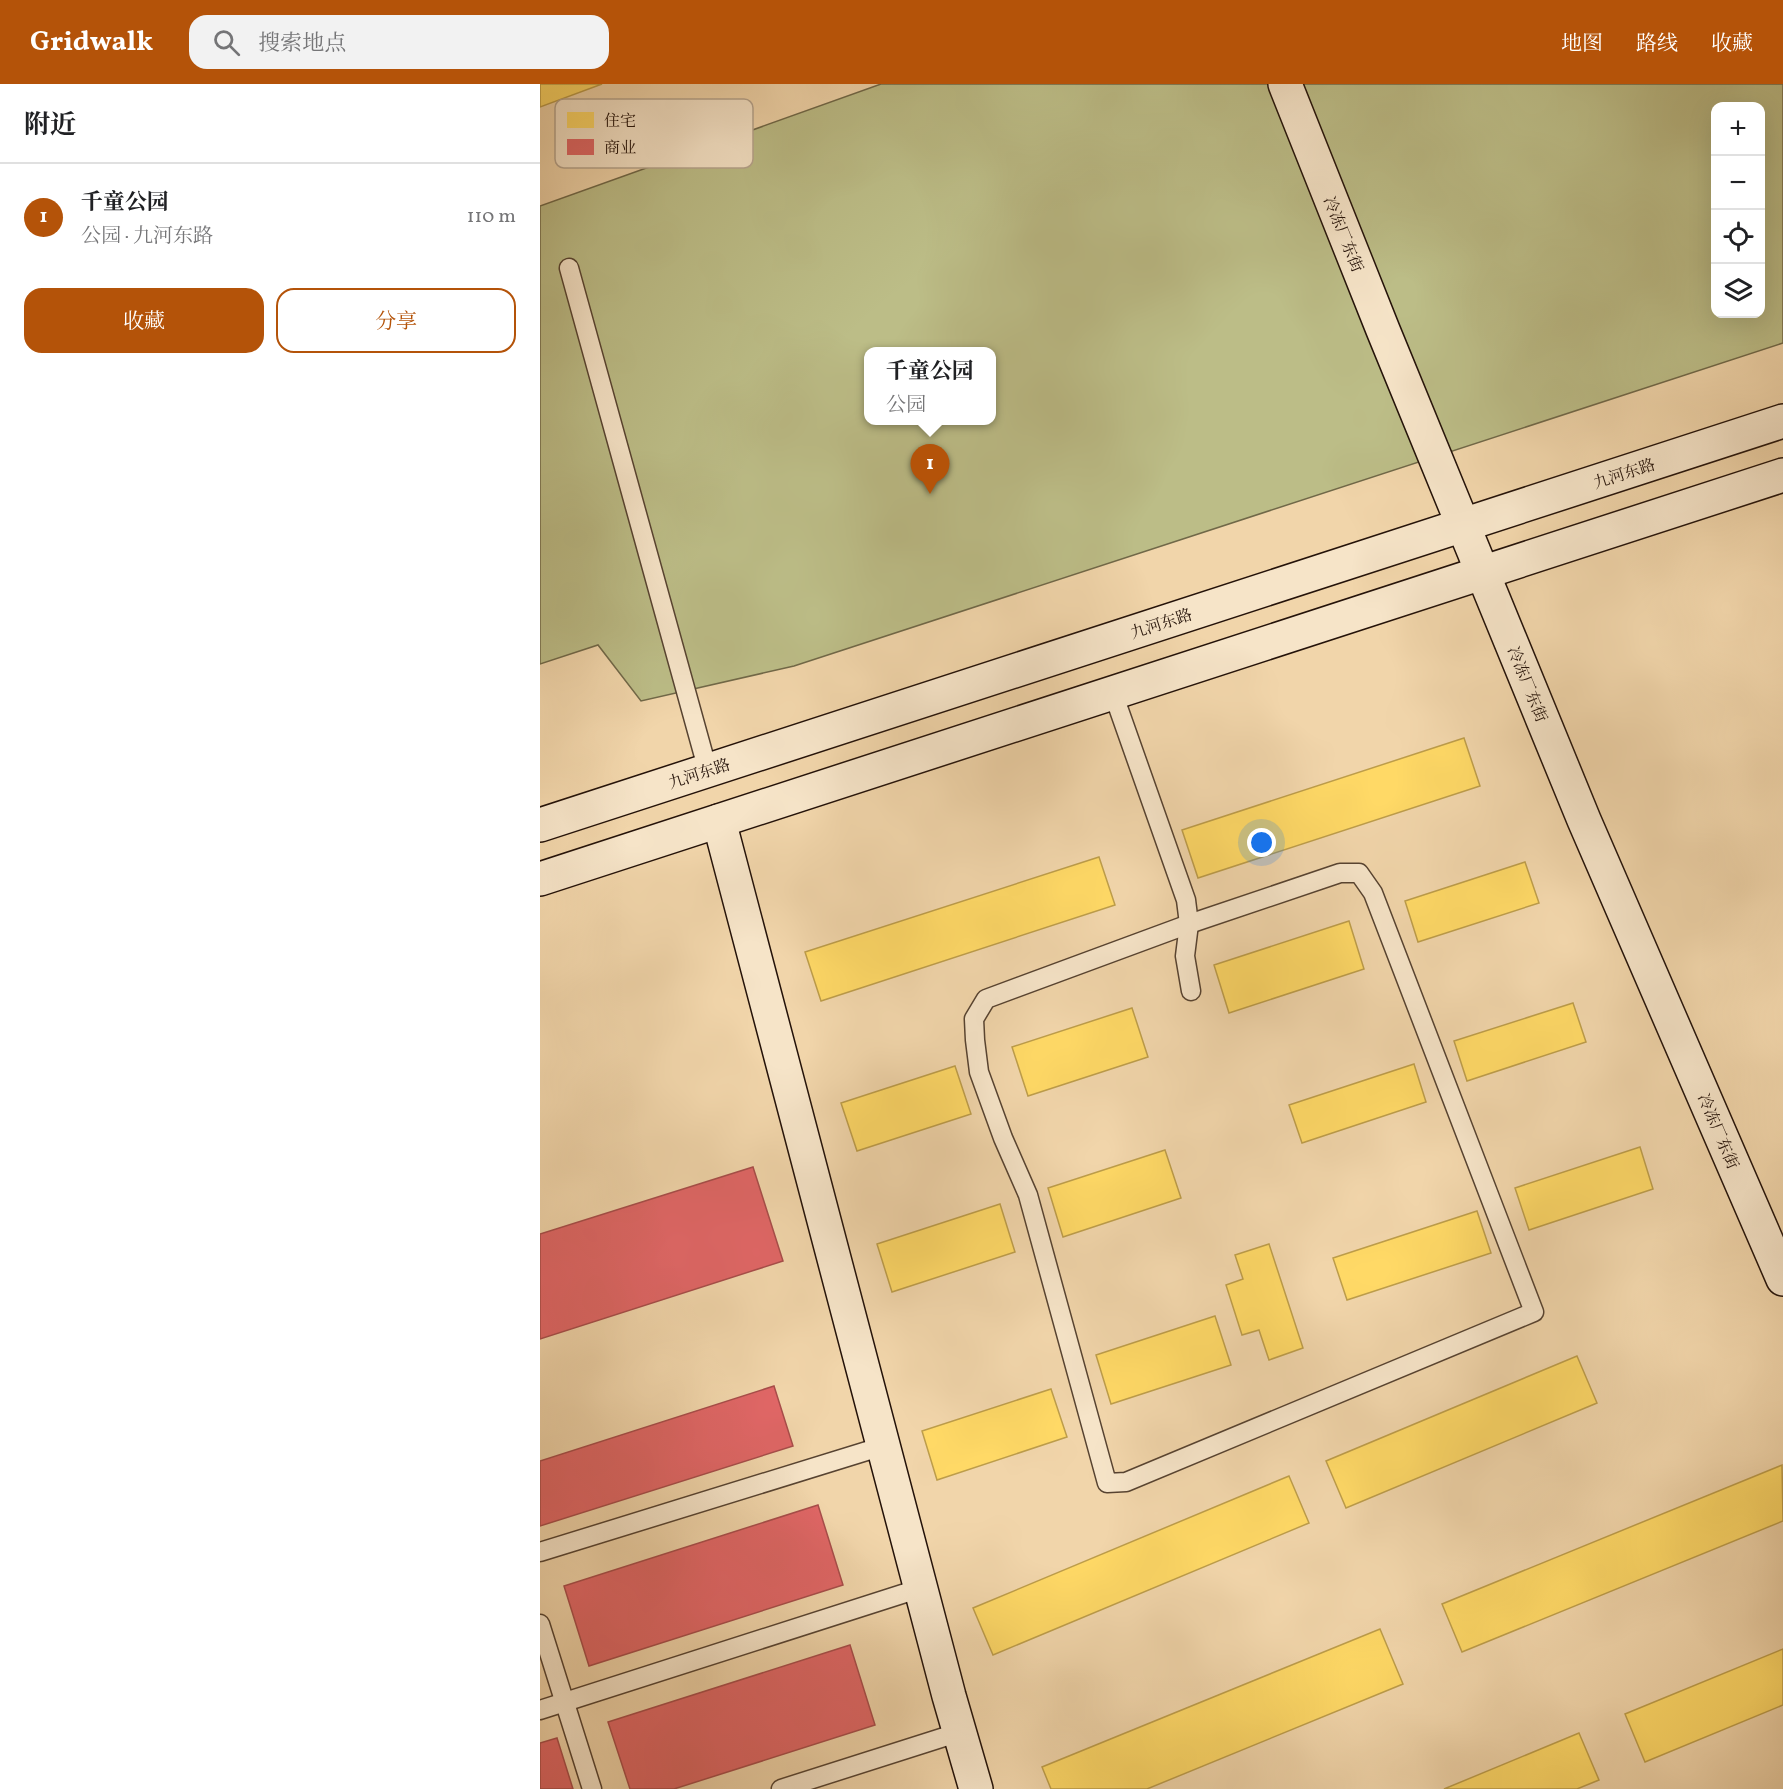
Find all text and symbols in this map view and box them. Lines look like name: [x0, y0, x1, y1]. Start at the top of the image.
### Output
search box: [189, 15, 609, 69]
text: Gridwalk: [30, 23, 153, 62]
icon: search: [210, 26, 243, 59]
text: 搜索地点: [258, 29, 346, 60]
text: 地图: [1561, 30, 1603, 59]
text: 路线: [1636, 30, 1678, 59]
text: 收藏: [1711, 30, 1753, 59]
legend: [555, 99, 753, 168]
map controls: [1711, 102, 1765, 318]
button: +: [1711, 102, 1765, 156]
text: 附近: [24, 108, 76, 144]
text: 住宅: [604, 111, 636, 133]
text: 商业: [604, 138, 636, 160]
button: −: [1711, 156, 1765, 210]
text: 千童公园: [81, 188, 169, 219]
street label: 冷冻厂东街: [1317, 194, 1367, 276]
text: 1: [39, 203, 48, 231]
text: 110 m: [467, 203, 516, 231]
button: locate: [1711, 210, 1765, 264]
text: 公园 · 九河东路: [81, 223, 213, 251]
button: layers: [1711, 264, 1765, 318]
button: 收藏: [24, 288, 264, 353]
button: 分享: [276, 288, 516, 353]
popup: [864, 347, 996, 425]
text: 千童公园: [886, 357, 974, 388]
text: 公园: [886, 392, 926, 420]
pin: 1: [910, 444, 950, 494]
street label: 九河东路: [1591, 455, 1658, 495]
street label: 九河东路: [1128, 605, 1195, 645]
street label: 冷冻厂东街: [1501, 644, 1551, 726]
street label: 九河东路: [666, 755, 733, 795]
your location: [1247, 828, 1276, 857]
street label: 冷冻厂东街: [1691, 1091, 1743, 1173]

